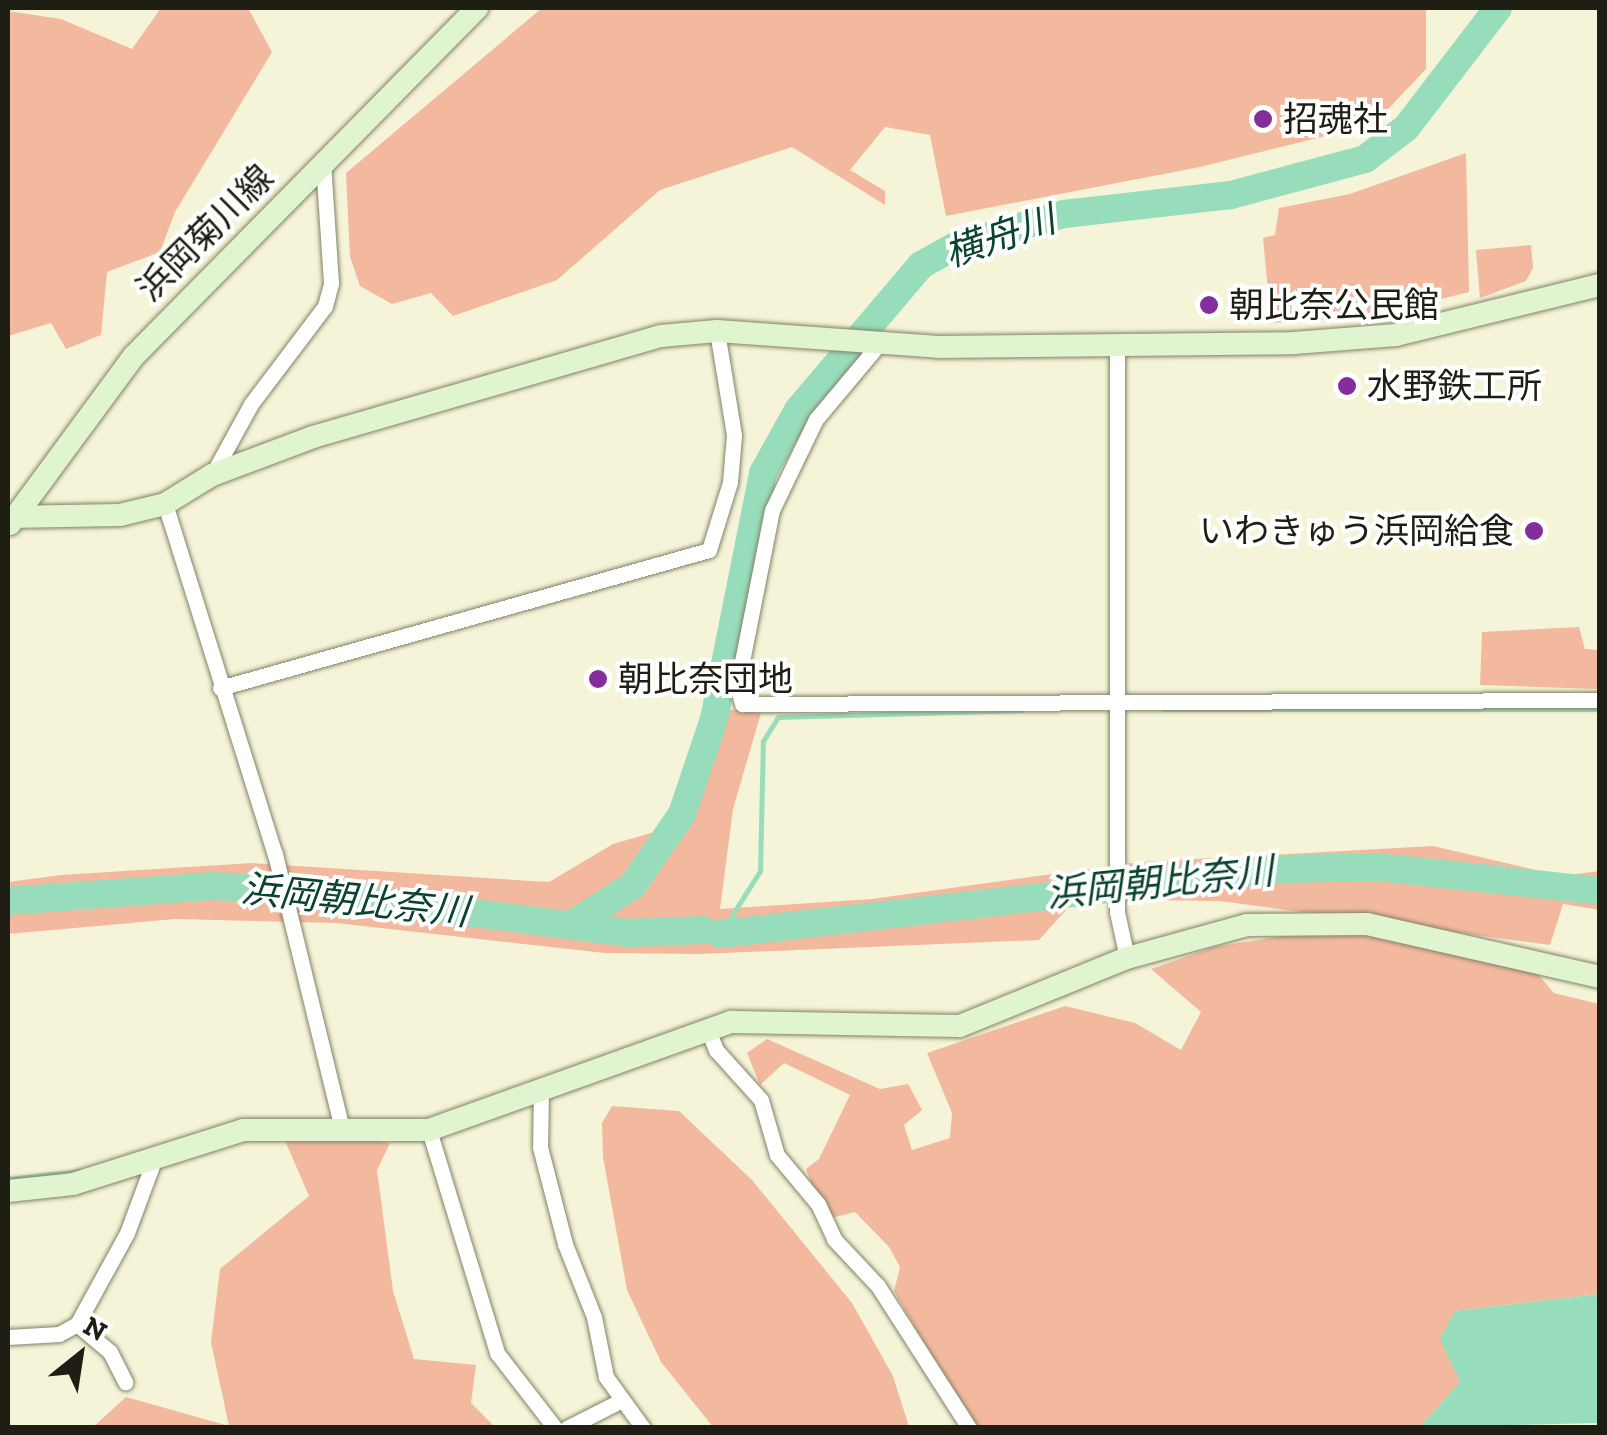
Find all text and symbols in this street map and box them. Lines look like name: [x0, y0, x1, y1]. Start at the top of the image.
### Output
place label: 招魂社: [1283, 98, 1388, 140]
marker: 招魂社: [1252, 108, 1274, 130]
street label: 浜岡菊川線: [128, 156, 282, 310]
water label: 横舟川: [939, 197, 1061, 277]
place label: 朝比奈公民館: [1229, 284, 1439, 326]
marker: 朝比奈公民館: [1198, 294, 1220, 316]
place label: 水野鉄工所: [1367, 365, 1542, 407]
marker: 水野鉄工所: [1336, 375, 1358, 397]
place label: いわきゅう浜岡給食: [1199, 510, 1514, 552]
marker: いわきゅう浜岡給食: [1523, 520, 1545, 542]
place label: 朝比奈団地: [618, 658, 793, 700]
marker: 朝比奈団地: [587, 668, 609, 690]
water label: 浜岡朝比奈川: [1044, 848, 1276, 918]
water label: 浜岡朝比奈川: [239, 866, 471, 936]
north arrow: [30, 1305, 130, 1405]
text: N: [78, 1309, 113, 1348]

